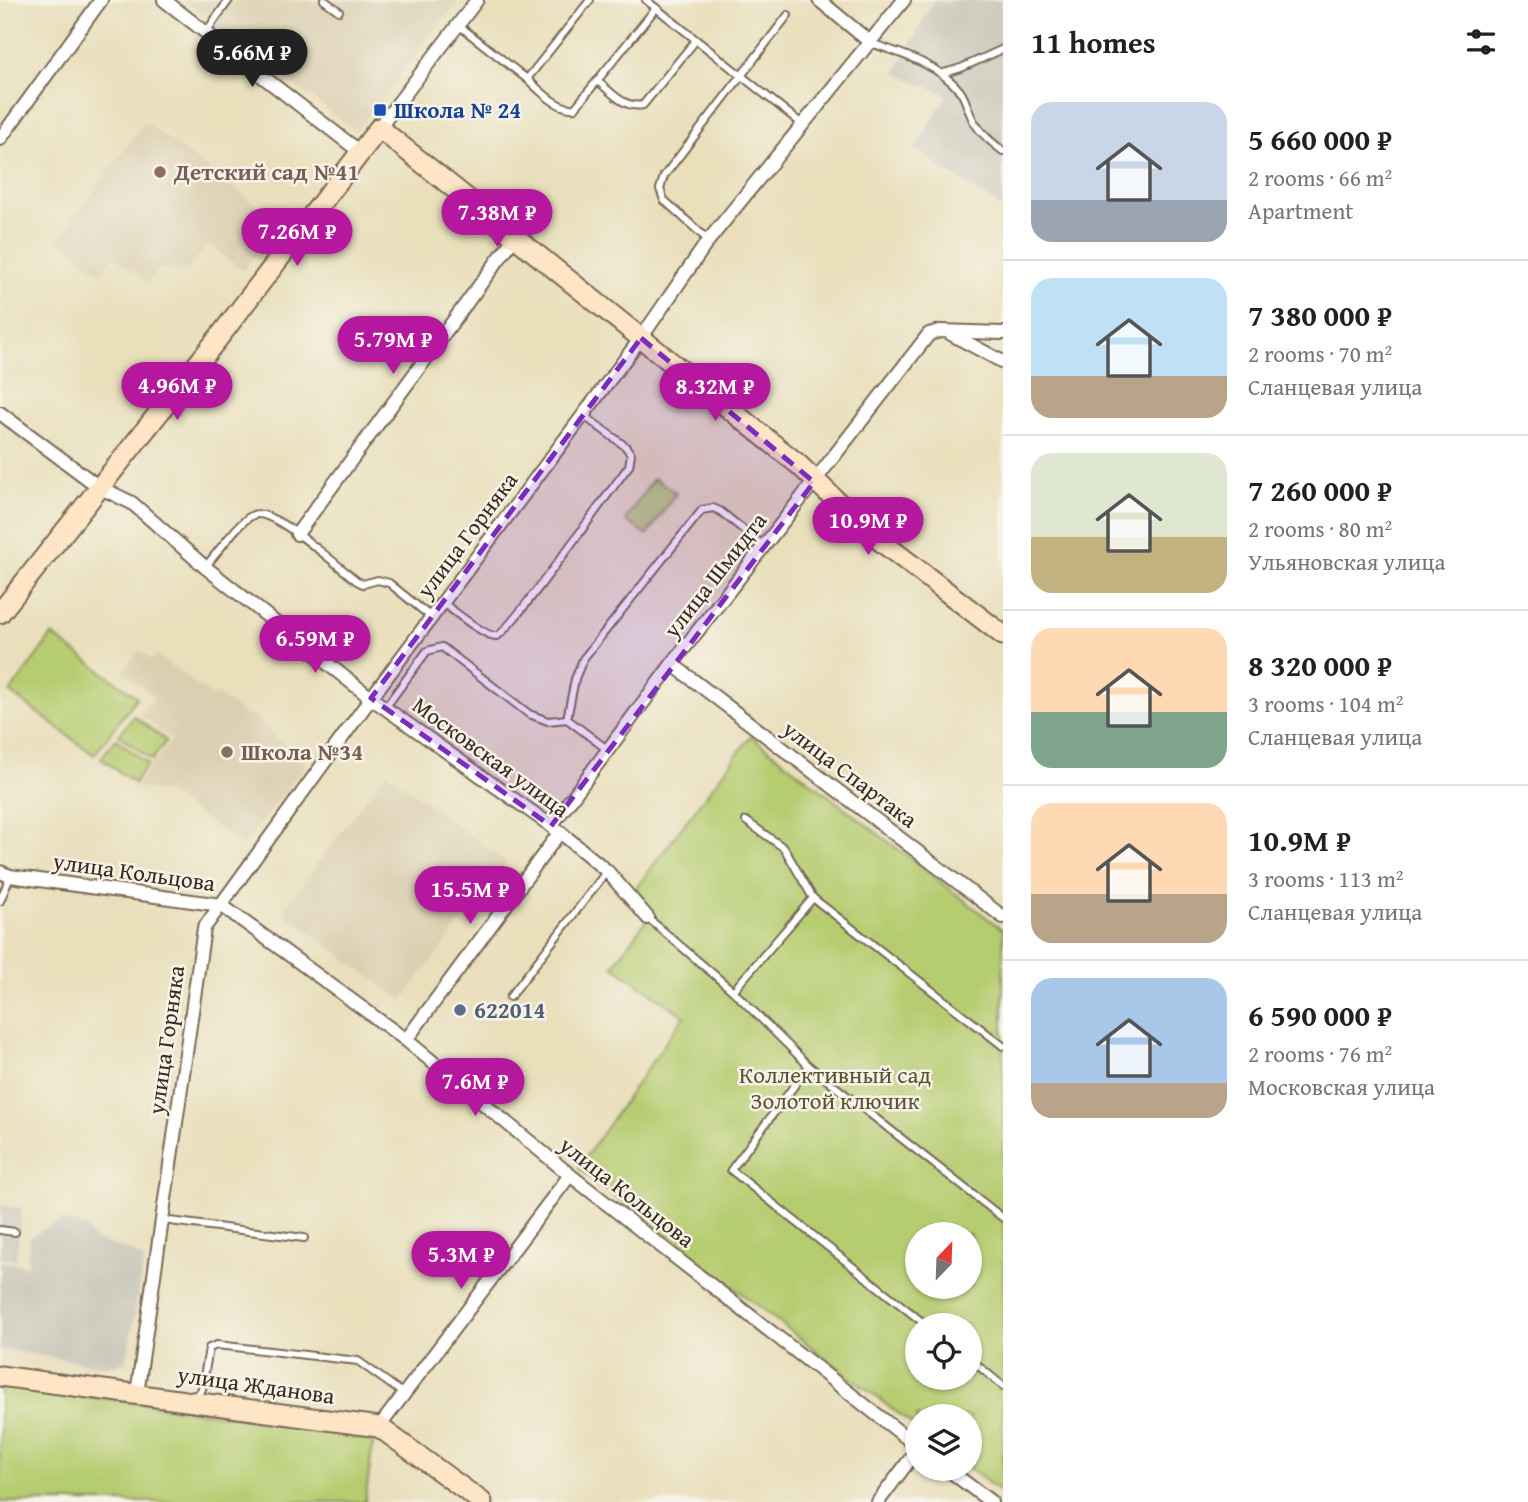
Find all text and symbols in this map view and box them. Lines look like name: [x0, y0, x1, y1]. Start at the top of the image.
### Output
text: 11 homes: [1031, 20, 1156, 64]
icon: filters: [1462, 23, 1500, 61]
pin: 5.66M ₽: [187, 29, 317, 89]
text: 5.66M ₽: [212, 35, 292, 68]
place label: Школа № 24: [394, 93, 521, 126]
marker: Школа № 24: [372, 102, 388, 118]
text: 5 660 000 ₽: [1248, 117, 1392, 161]
icon: home: [1087, 130, 1171, 214]
place label: Детский сад №41: [173, 155, 359, 188]
text: 2 rooms · 66 m²: [1248, 161, 1392, 194]
marker: Детский сад №41: [152, 164, 168, 180]
pin: 7.38M ₽: [432, 190, 562, 249]
text: Apartment: [1248, 194, 1353, 227]
text: 7.38M ₽: [457, 195, 537, 228]
pin: 7.26M ₽: [232, 208, 362, 268]
text: 7.26M ₽: [257, 214, 337, 247]
text: 7 380 000 ₽: [1248, 293, 1392, 337]
icon: home: [1087, 306, 1171, 390]
pin: 5.79M ₽: [328, 316, 458, 376]
text: 5.79M ₽: [353, 322, 433, 355]
text: 2 rooms · 70 m²: [1248, 337, 1392, 370]
pin: 4.96M ₽: [112, 362, 242, 422]
pin: 8.32M ₽: [650, 364, 780, 423]
text: 4.96M ₽: [137, 368, 217, 401]
text: 8.32M ₽: [675, 369, 755, 402]
text: Сланцевая улица: [1248, 370, 1422, 403]
street label: улица Горняка: [408, 465, 525, 605]
text: 7 260 000 ₽: [1248, 468, 1392, 512]
icon: home: [1087, 481, 1171, 565]
pin: 10.9M ₽: [803, 498, 933, 557]
text: 10.9M ₽: [828, 503, 908, 536]
street label: улица Шмидта: [654, 505, 774, 645]
text: 2 rooms · 80 m²: [1248, 512, 1392, 545]
text: Ульяновская улица: [1248, 545, 1445, 578]
pin: 6.59M ₽: [250, 616, 380, 675]
text: 6.59M ₽: [275, 621, 355, 654]
text: 8 320 000 ₽: [1248, 643, 1392, 687]
icon: home: [1087, 656, 1171, 740]
text: 3 rooms · 104 m²: [1248, 687, 1403, 720]
street label: Московская улица: [406, 688, 577, 825]
street label: улица Спартака: [775, 711, 925, 835]
text: Сланцевая улица: [1248, 720, 1422, 753]
place label: Школа №34: [241, 735, 363, 768]
marker: Школа №34: [219, 744, 235, 760]
text: 10.9M ₽: [1248, 818, 1351, 862]
icon: home: [1087, 831, 1171, 915]
street label: улица Кольцова: [50, 844, 217, 899]
text: 3 rooms · 113 m²: [1248, 862, 1403, 895]
pin: 15.5M ₽: [405, 866, 535, 926]
text: 15.5M ₽: [430, 872, 510, 905]
text: Сланцевая улица: [1248, 895, 1422, 928]
street label: улица Горняка: [139, 963, 192, 1118]
place label: 622014: [474, 993, 546, 1026]
text: 6 590 000 ₽: [1248, 993, 1392, 1037]
marker: 622014: [452, 1002, 468, 1018]
icon: home: [1087, 1006, 1171, 1090]
text: 2 rooms · 76 m²: [1248, 1037, 1392, 1070]
pin: 7.6M ₽: [418, 1058, 532, 1118]
park label: Коллективный сад Золотой ключик: [739, 1058, 931, 1117]
text: 7.6M ₽: [441, 1064, 509, 1097]
text: Московская улица: [1248, 1070, 1435, 1103]
street label: улица Кольцова: [552, 1128, 702, 1255]
north arrow: [905, 1222, 982, 1298]
map controls: [905, 1222, 982, 1481]
pin: 5.3M ₽: [404, 1232, 518, 1291]
text: 5.3M ₽: [427, 1237, 495, 1270]
button: locate: [905, 1313, 982, 1390]
street label: улица Жданова: [174, 1357, 337, 1412]
button: layers: [905, 1404, 982, 1481]

